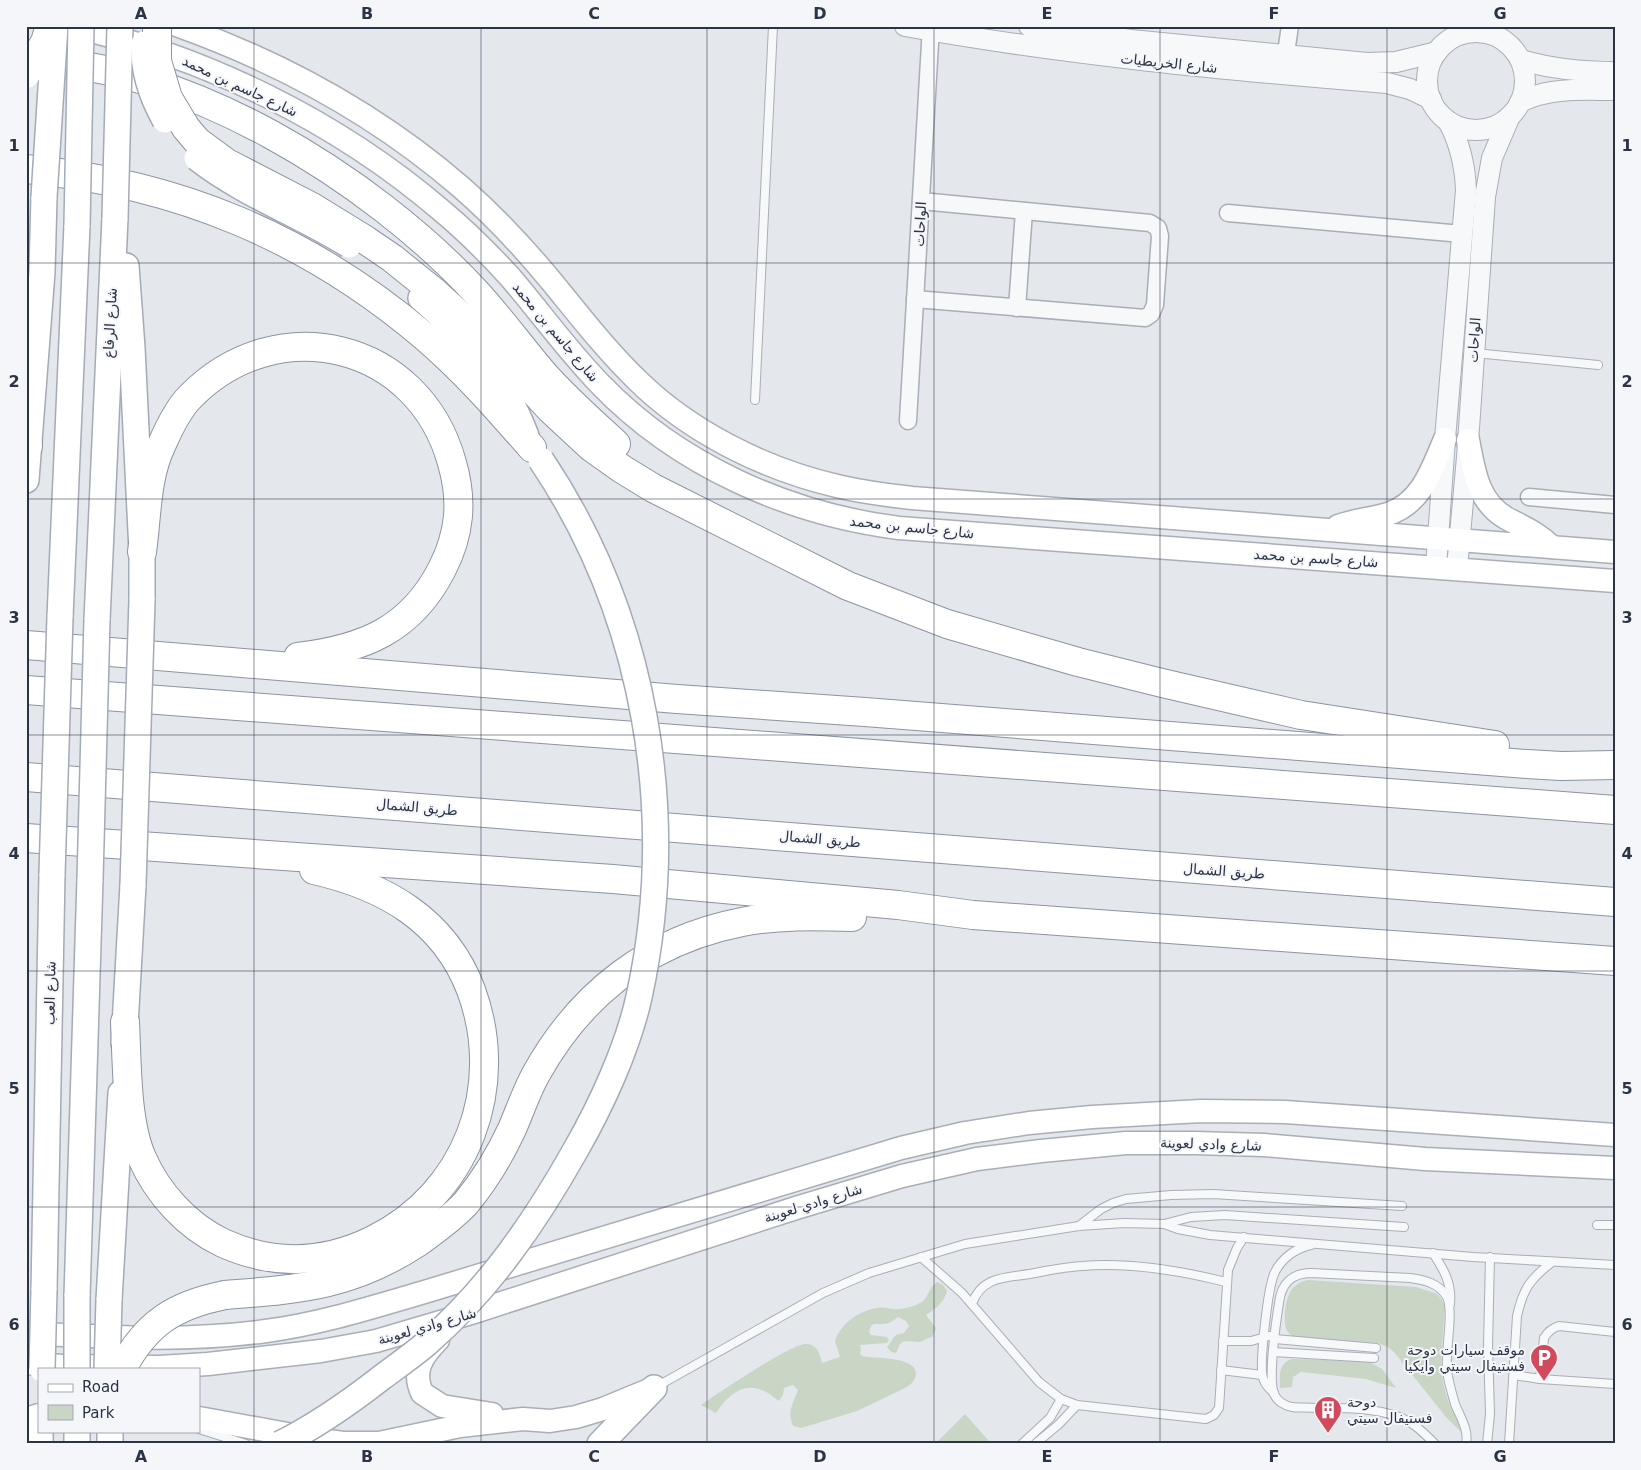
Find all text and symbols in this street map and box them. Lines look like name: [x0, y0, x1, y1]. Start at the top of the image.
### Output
text: A: [135, 4, 148, 23]
text: B: [361, 4, 373, 23]
text: C: [588, 4, 600, 23]
text: D: [813, 4, 827, 23]
text: E: [1042, 4, 1052, 23]
text: F: [1269, 4, 1279, 23]
text: G: [1493, 4, 1507, 23]
street label: شارع الخريطيات: [1120, 50, 1218, 77]
street label: شارع جاسم بن محمد: [180, 52, 300, 121]
text: 1: [8, 136, 20, 155]
text: 1: [1621, 136, 1633, 155]
street label: الواحات: [911, 201, 930, 247]
street label: شارع جاسم بن محمد: [509, 279, 602, 386]
street label: شارع الرفاع: [100, 287, 121, 359]
street label: الواحات: [1464, 317, 1485, 363]
text: 2: [8, 372, 20, 391]
text: 2: [1621, 372, 1633, 391]
street label: شارع جاسم بن محمد: [849, 513, 975, 542]
street label: شارع جاسم بن محمد: [1253, 546, 1379, 571]
text: 3: [8, 608, 20, 627]
text: 3: [1621, 608, 1633, 627]
street label: طريق الشمال: [375, 795, 459, 820]
street label: طريق الشمال: [778, 827, 862, 852]
text: 4: [8, 844, 20, 863]
text: 4: [1621, 844, 1633, 863]
street label: طريق الشمال: [1182, 860, 1265, 883]
street label: شارع العب: [41, 961, 60, 1025]
text: 5: [8, 1079, 20, 1098]
text: 5: [1621, 1079, 1633, 1098]
street label: شارع وادي لعوينة: [1160, 1134, 1262, 1155]
street label: شارع وادي لعوينة: [762, 1180, 864, 1226]
street label: شارع وادي لعوينة: [376, 1304, 478, 1349]
text: 6: [8, 1315, 20, 1334]
text: 6: [1621, 1315, 1633, 1334]
place label: موقف سيارات دوحة فستيفال سيتي وايكيا: [1404, 1342, 1525, 1375]
parking icon: موقف سيارات دوحة فستيفال سيتي وايكيا: [1529, 1343, 1559, 1382]
legend: [38, 1368, 200, 1432]
text: Road: [82, 1378, 120, 1396]
place label: دوحة فستيفال سيتي: [1347, 1394, 1432, 1427]
building icon: دوحة فستيفال سيتي: [1313, 1395, 1343, 1434]
text: Park: [82, 1404, 115, 1422]
text: A: [135, 1447, 148, 1466]
text: B: [361, 1447, 373, 1466]
text: C: [588, 1447, 600, 1466]
text: D: [813, 1447, 827, 1466]
text: E: [1042, 1447, 1052, 1466]
text: F: [1269, 1447, 1279, 1466]
text: G: [1493, 1447, 1507, 1466]

